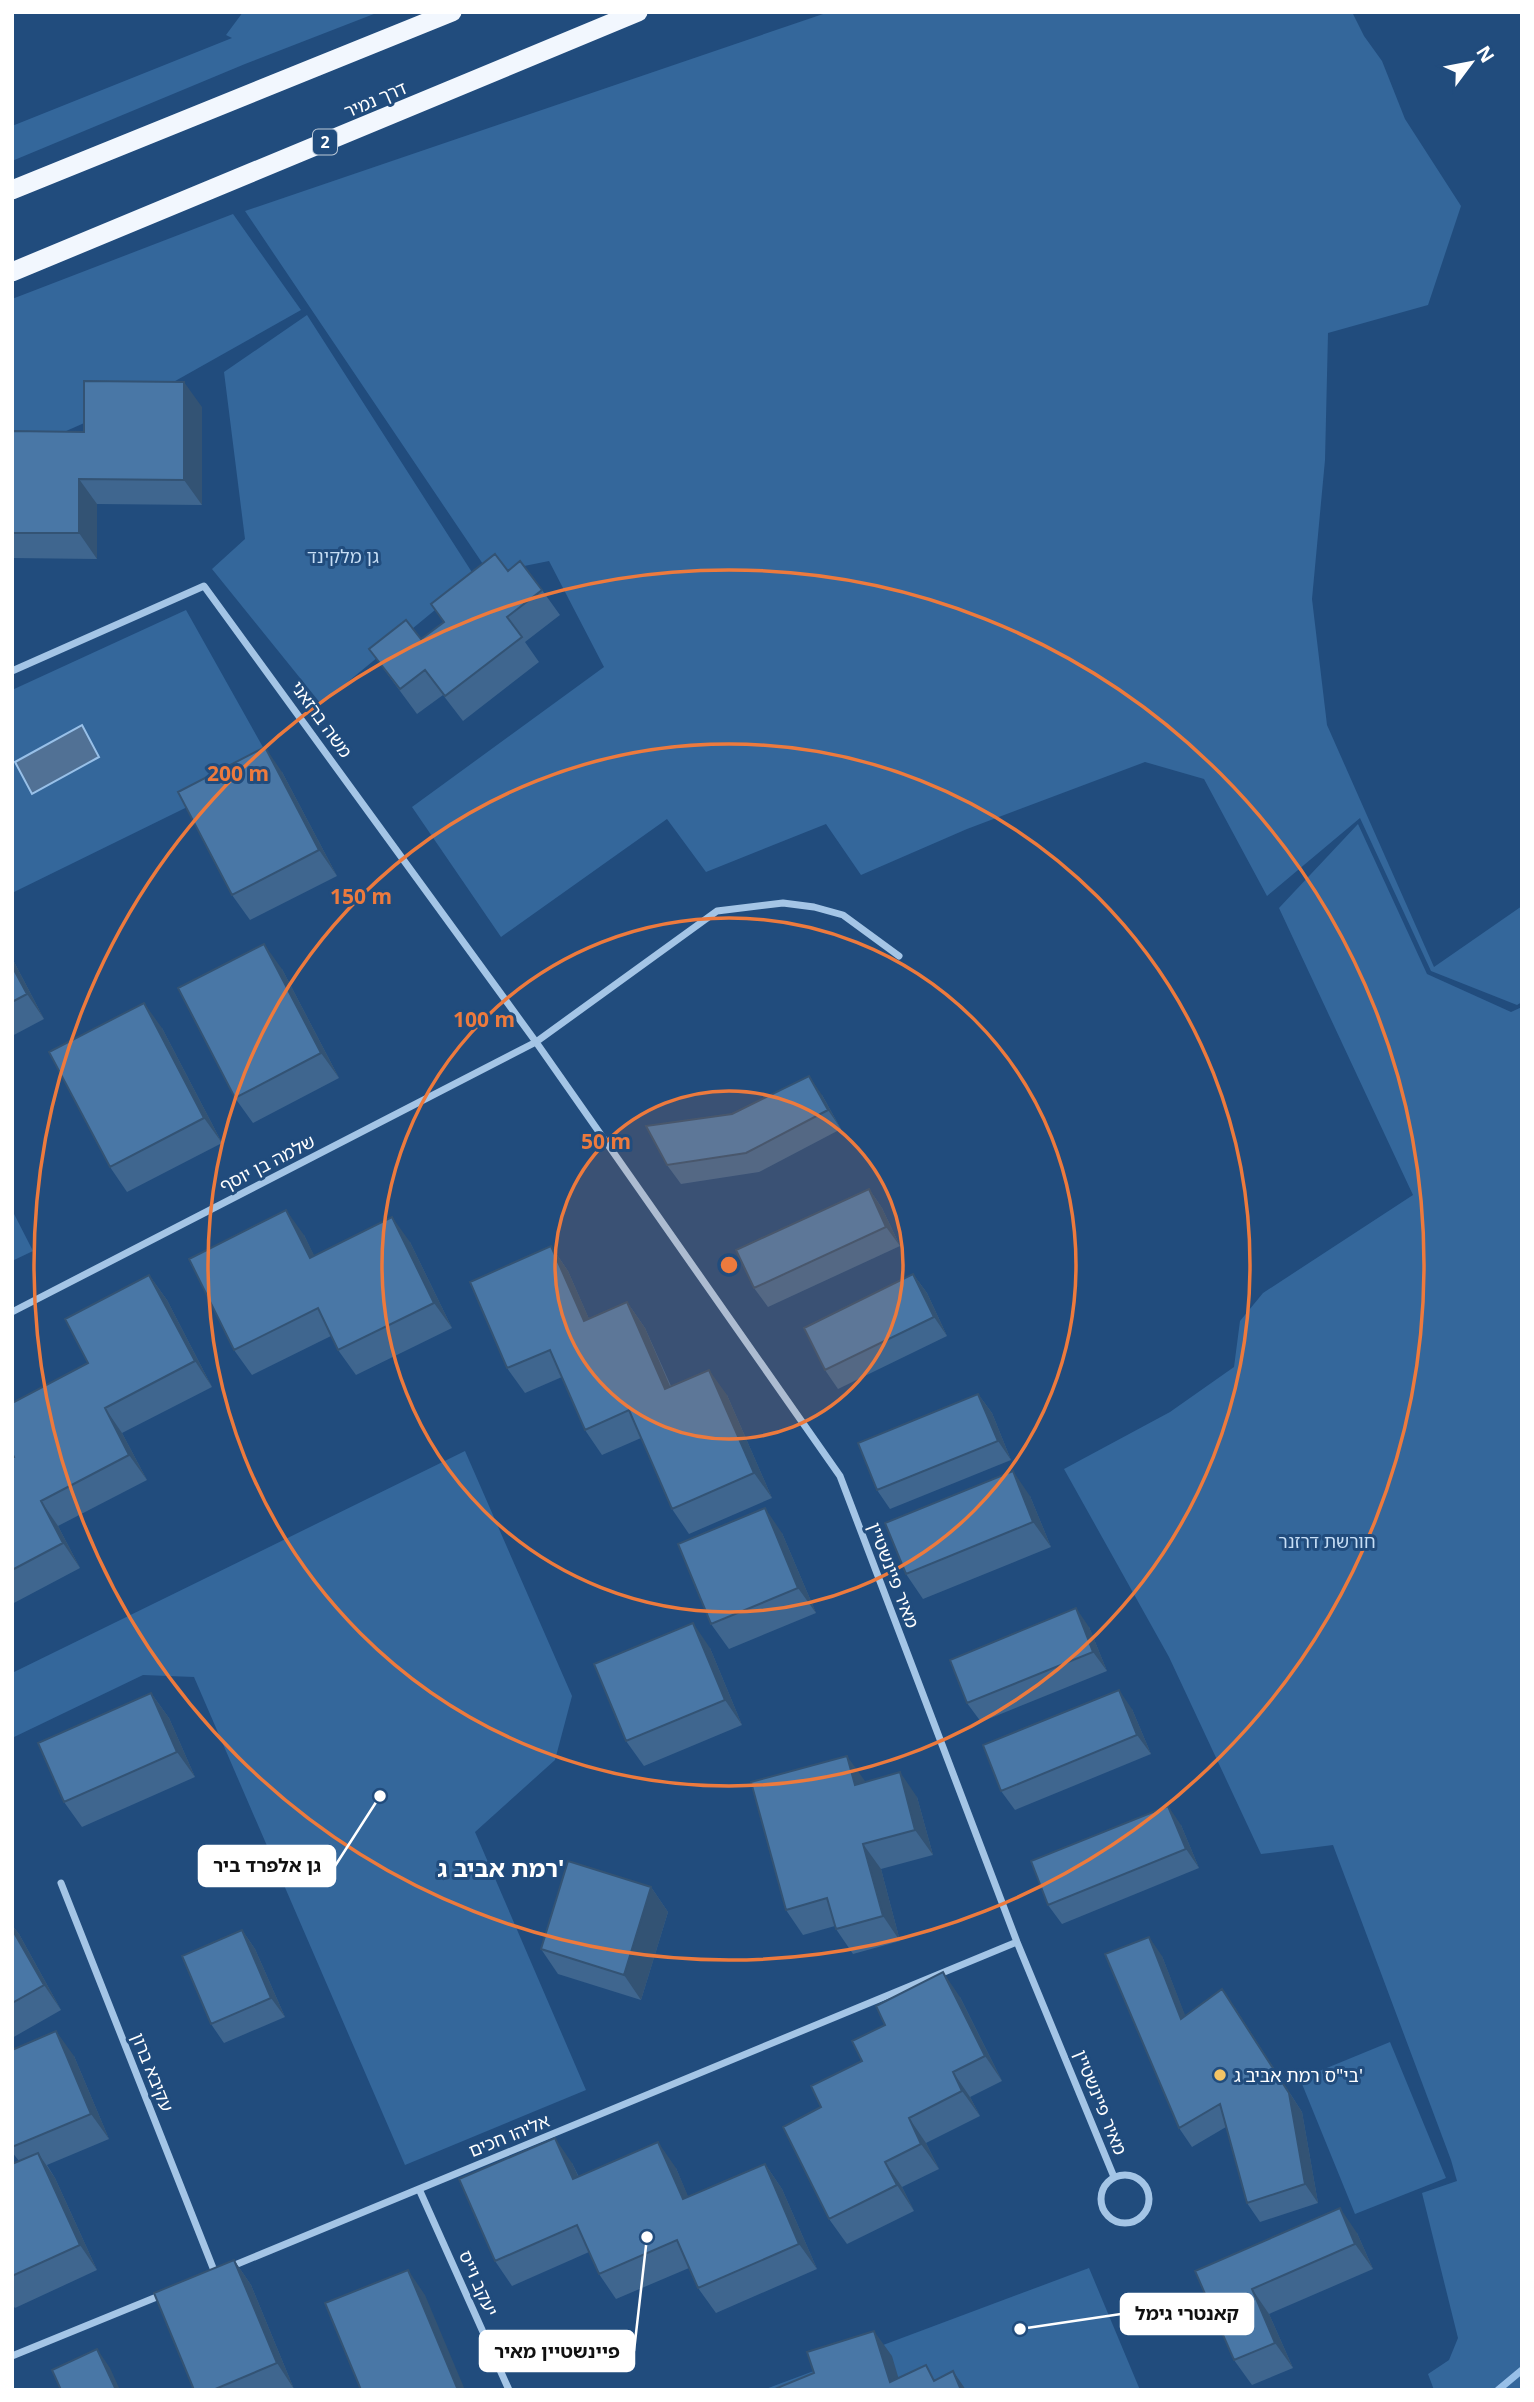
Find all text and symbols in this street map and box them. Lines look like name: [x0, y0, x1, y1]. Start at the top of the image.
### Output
north arrow: [1436, 28, 1506, 98]
text: N: [1470, 41, 1501, 67]
street label: דרך נמיר: [340, 75, 410, 123]
road number: 2: [313, 130, 337, 154]
park label: גן מלקינד: [307, 544, 379, 568]
street label: משה ברזאני: [286, 676, 358, 762]
text: 200 m: [207, 759, 269, 787]
text: 150 m: [330, 882, 392, 910]
text: 100 m: [453, 1005, 515, 1033]
text: 50 m: [581, 1127, 631, 1155]
street label: שלמה בן יוסף: [215, 1129, 319, 1197]
centre of rings: [717, 1253, 741, 1277]
street label: מאיר פיינשטיין: [863, 1519, 925, 1631]
park label: חורשת דרזנר: [1278, 1529, 1376, 1553]
callout: גן אלפרד ביר: [199, 1846, 335, 1886]
district label: רמת אביב ג': [438, 1851, 564, 1884]
text: גן אלפרד ביר: [213, 1852, 321, 1878]
street label: עקיבא ברון: [126, 2029, 180, 2115]
street label: מאיר פיינשטיין: [1069, 2046, 1133, 2158]
place label: בי"ס רמת אביב ג': [1234, 2063, 1363, 2087]
marker: בי"ס רמת אביב ג': [1212, 2067, 1228, 2083]
street label: אליהו חכים: [465, 2108, 553, 2162]
street label: יעקב וייס: [454, 2246, 504, 2320]
callout: קאנטרי גימל: [1121, 2294, 1253, 2334]
text: קאנטרי גימל: [1135, 2300, 1239, 2326]
callout: פיינשטיין מאיר: [480, 2331, 634, 2371]
text: פיינשטיין מאיר: [494, 2338, 620, 2364]

